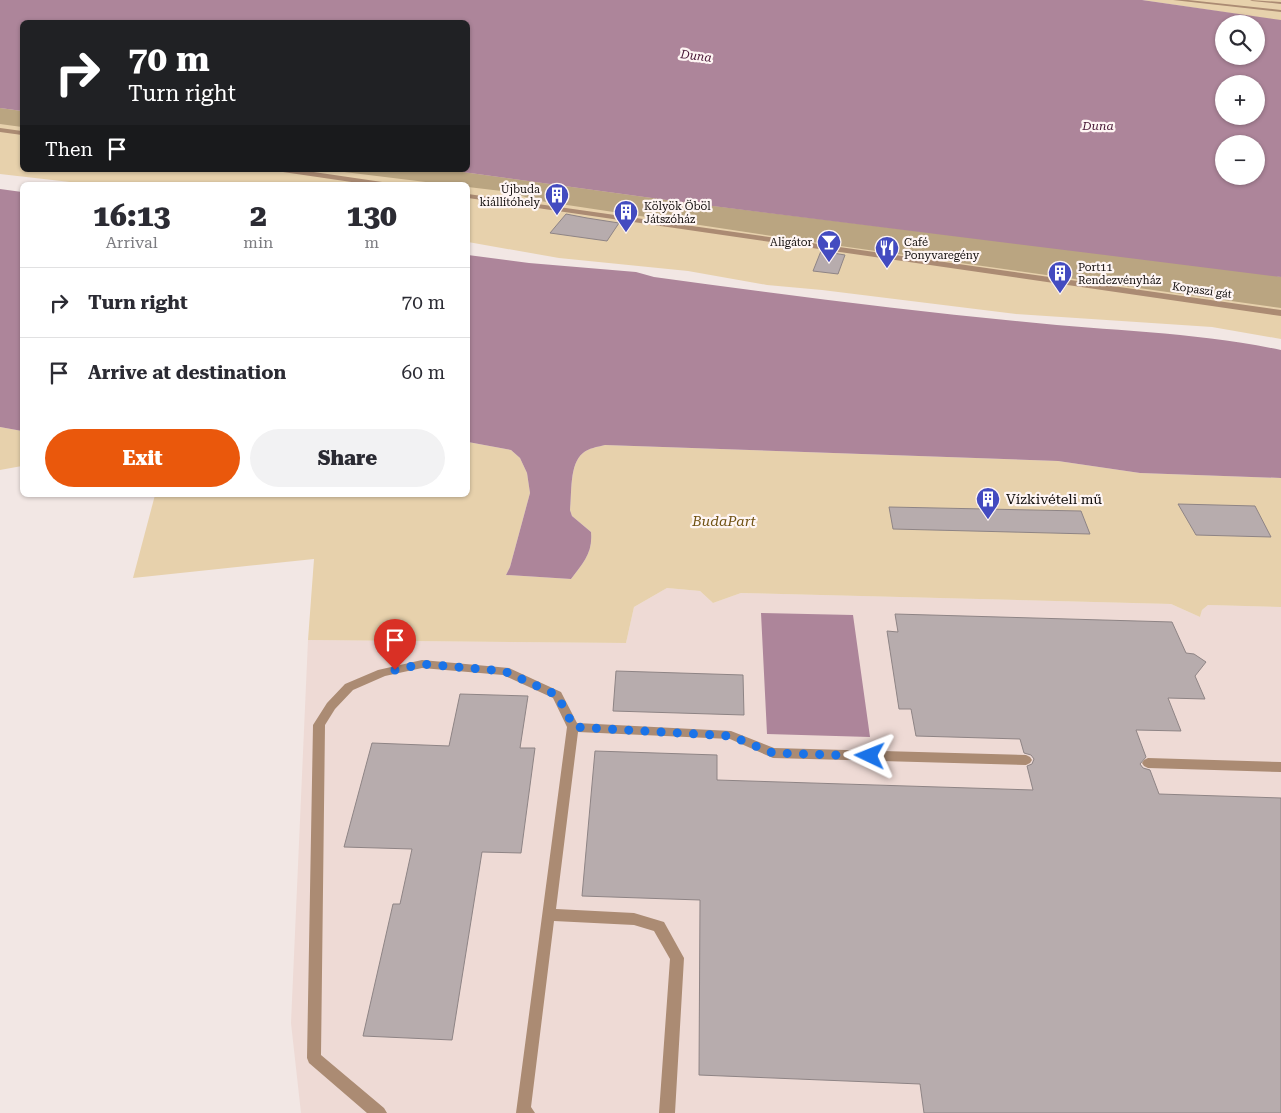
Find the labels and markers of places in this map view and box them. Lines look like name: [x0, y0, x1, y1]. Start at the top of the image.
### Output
place label: Újbuda kiállítóhely: [480, 182, 540, 209]
building icon: Újbuda kiállítóhely: [544, 182, 570, 216]
building icon: Kölyök Öböl Játszóház: [613, 199, 639, 233]
place label: Kölyök Öböl Játszóház: [644, 199, 711, 226]
bar icon: Aligátor: [816, 229, 842, 263]
restaurant icon: Café Ponyvaregény: [874, 235, 900, 269]
place label: Aligátor: [770, 236, 812, 249]
place label: Café Ponyvaregény: [904, 236, 980, 262]
building icon: Port11 Rendezvényház: [1047, 260, 1073, 294]
place label: Port11 Rendezvényház: [1078, 261, 1161, 287]
building icon: Vízkivételi mű: [975, 486, 1001, 520]
place label: Vízkivételi mű: [1006, 491, 1102, 507]
pin: [374, 619, 416, 670]

